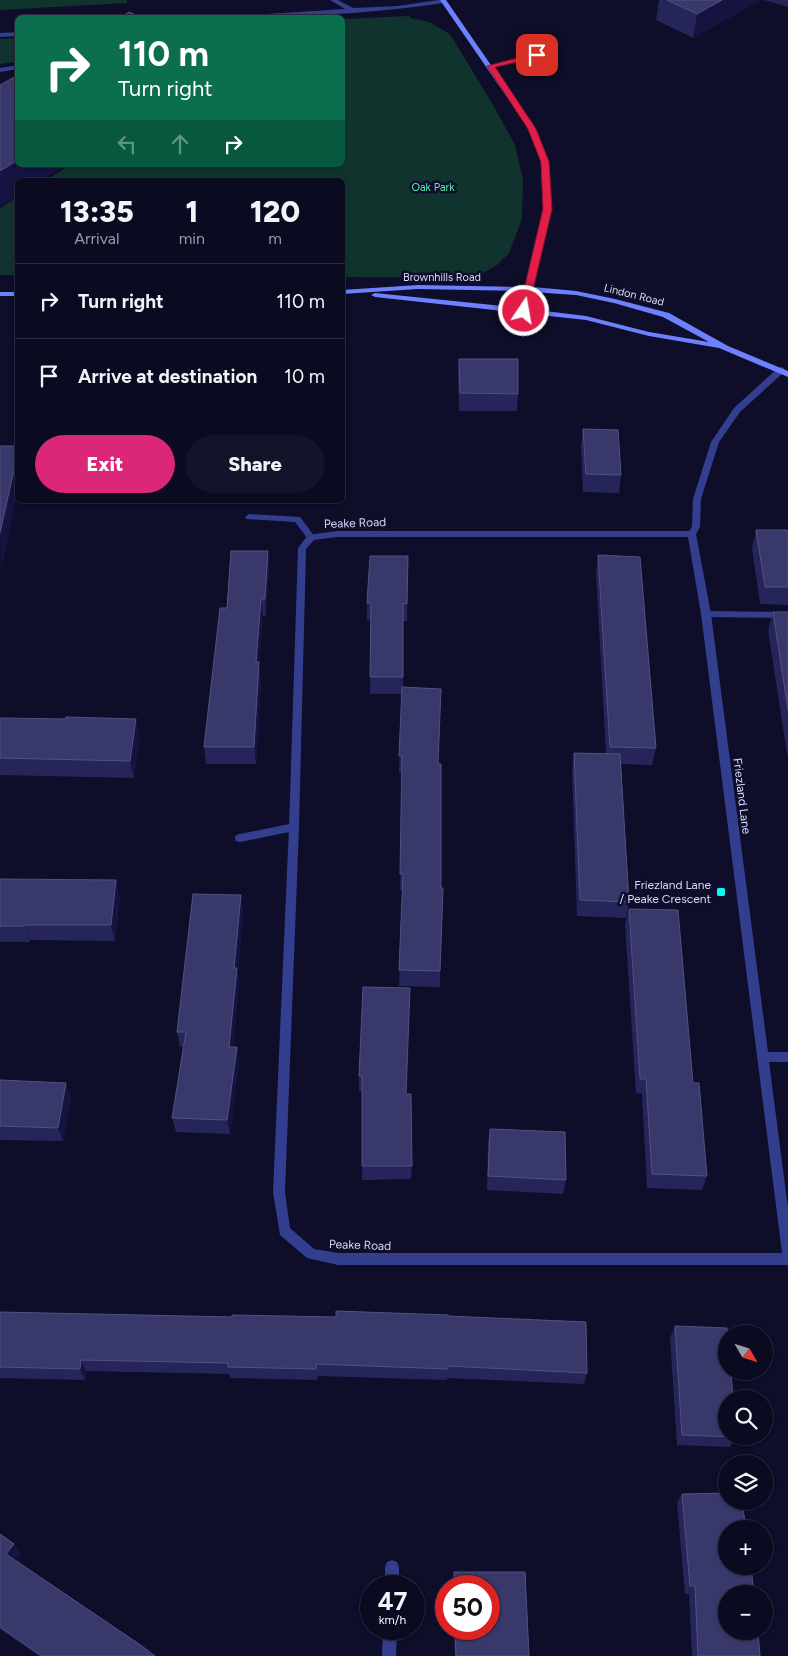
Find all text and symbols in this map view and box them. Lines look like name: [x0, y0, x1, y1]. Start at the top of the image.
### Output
text: 110 m: [118, 33, 209, 75]
pin: [516, 34, 558, 76]
icon: right: [35, 35, 100, 100]
icon: arrive: [523, 41, 551, 69]
text: Turn right: [118, 75, 213, 102]
icon: left: [113, 130, 141, 158]
icon: ahead: [166, 130, 194, 158]
icon: right: [219, 130, 247, 158]
park label: Oak Park: [411, 181, 455, 194]
text: 13:35: [60, 193, 134, 230]
text: 1: [185, 193, 198, 230]
text: 120: [250, 193, 300, 230]
text: Arrival: [74, 229, 119, 248]
text: min: [179, 229, 205, 248]
text: m: [268, 229, 282, 248]
street label: Brownhills Road: [403, 271, 481, 284]
street label: Lindon Road: [603, 281, 665, 309]
position arrow: [497, 284, 549, 336]
icon: right: [35, 287, 63, 315]
text: Turn right: [78, 290, 164, 313]
text: 110 m: [276, 290, 325, 313]
icon: arrive: [35, 362, 63, 390]
text: Arrive at destination: [78, 365, 257, 388]
text: 10 m: [284, 365, 325, 388]
button: Exit: [35, 435, 175, 493]
button: Share: [185, 435, 325, 493]
street label: Peake Road: [324, 515, 386, 531]
street label: Friezland Lane: [730, 757, 754, 835]
place label: Friezland Lane / Peake Crescent: [620, 878, 711, 906]
marker: Friezland Lane / Peake Crescent: [715, 886, 727, 898]
street label: Peake Road: [329, 1237, 391, 1253]
north arrow: [718, 1325, 772, 1380]
map controls: [718, 1325, 773, 1640]
button: search: [718, 1390, 773, 1445]
button: layers: [718, 1455, 773, 1510]
button: +: [718, 1520, 773, 1575]
speed limit sign: 50: [435, 1575, 500, 1640]
button: −: [718, 1585, 773, 1640]
text: 47: [378, 1586, 407, 1616]
text: km/h: [379, 1613, 406, 1627]

